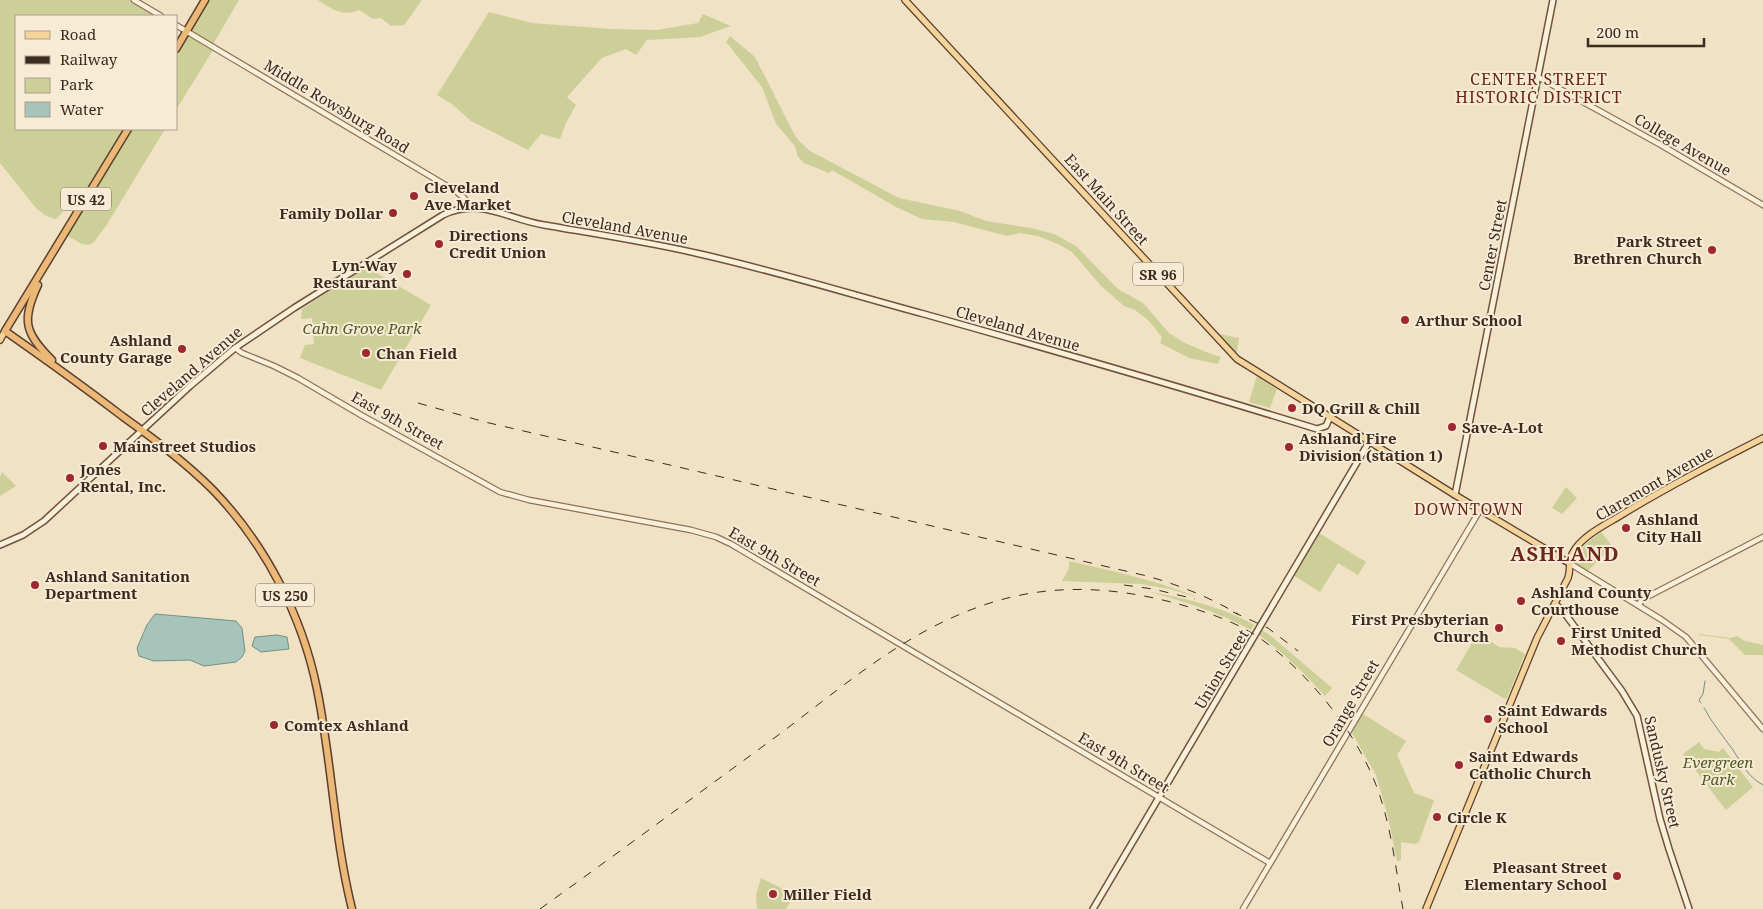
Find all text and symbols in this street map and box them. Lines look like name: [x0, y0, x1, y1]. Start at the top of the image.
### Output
legend: [15, 15, 178, 130]
scale bar: [1588, 15, 1704, 47]
text: 200 m: [1596, 22, 1639, 42]
text: Road: [60, 24, 96, 44]
text: Railway: [60, 49, 118, 69]
street label: Middle Rowsburg Road: [261, 55, 413, 157]
district label: CENTER STREET HISTORIC DISTRICT: [1455, 68, 1623, 108]
text: Park: [60, 74, 94, 94]
text: Water: [60, 99, 103, 119]
street label: College Avenue: [1631, 108, 1735, 180]
street label: East Main Street: [1061, 149, 1153, 249]
place label: Cleveland Ave Market: [424, 177, 511, 214]
road number: US 42: [61, 188, 111, 210]
marker: Cleveland Ave Market: [408, 190, 420, 202]
street label: Center Street: [1473, 197, 1511, 293]
place label: Family Dollar: [279, 203, 383, 223]
street label: Cleveland Avenue: [560, 206, 690, 248]
marker: Family Dollar: [387, 207, 399, 219]
place label: Directions Credit Union: [449, 225, 546, 262]
place label: Park Street Brethren Church: [1573, 231, 1702, 268]
marker: Directions Credit Union: [433, 238, 445, 250]
marker: Park Street Brethren Church: [1706, 244, 1718, 256]
place label: Lyn-Way Restaurant: [313, 255, 397, 292]
road number: SR 96: [1133, 262, 1183, 286]
marker: Lyn-Way Restaurant: [401, 268, 413, 280]
street label: Cleveland Avenue: [954, 301, 1082, 355]
place label: Arthur School: [1415, 310, 1523, 330]
marker: Arthur School: [1399, 314, 1411, 326]
park label: Cahn Grove Park: [303, 318, 422, 338]
street label: Cleveland Avenue: [136, 321, 246, 421]
place label: Ashland County Garage: [60, 330, 172, 367]
marker: Ashland County Garage: [176, 343, 188, 355]
place label: Chan Field: [376, 343, 457, 363]
marker: Chan Field: [360, 347, 372, 359]
street label: East 9th Street: [348, 386, 448, 454]
place label: DQ Grill & Chill: [1302, 398, 1421, 418]
marker: DQ Grill & Chill: [1286, 402, 1298, 414]
place label: Save-A-Lot: [1462, 417, 1543, 437]
marker: Save-A-Lot: [1446, 421, 1458, 433]
place label: Ashland Fire Division (station 1): [1299, 428, 1443, 465]
place label: Mainstreet Studios: [113, 436, 256, 456]
marker: Mainstreet Studios: [97, 440, 109, 452]
marker: Ashland Fire Division (station 1): [1283, 441, 1295, 453]
street label: Claremont Avenue: [1592, 441, 1716, 525]
place label: Jones Rental, Inc.: [79, 459, 166, 496]
marker: Jones Rental, Inc.: [64, 472, 76, 484]
district label: DOWNTOWN: [1414, 498, 1524, 520]
place label: Ashland City Hall: [1636, 509, 1703, 546]
street label: East 9th Street: [726, 522, 824, 590]
marker: Ashland City Hall: [1620, 522, 1632, 534]
district label: ASHLAND: [1510, 540, 1620, 567]
place label: Ashland Sanitation Department: [45, 566, 190, 603]
marker: Ashland Sanitation Department: [29, 579, 41, 591]
place label: Ashland County Courthouse: [1531, 582, 1652, 619]
road number: US 250: [256, 584, 314, 606]
marker: Ashland County Courthouse: [1515, 595, 1527, 607]
place label: First Presbyterian Church: [1351, 609, 1489, 646]
marker: First Presbyterian Church: [1493, 622, 1505, 634]
place label: First United Methodist Church: [1571, 622, 1707, 659]
street label: Union Street: [1189, 626, 1253, 712]
marker: First United Methodist Church: [1555, 635, 1567, 647]
street label: Orange Street: [1317, 656, 1383, 750]
place label: Saint Edwards School: [1498, 700, 1607, 737]
marker: Saint Edwards School: [1482, 713, 1494, 725]
street label: Sandusky Street: [1640, 714, 1686, 830]
place label: Comtex Ashland: [284, 715, 409, 735]
marker: Comtex Ashland: [268, 719, 280, 731]
street label: East 9th Street: [1075, 727, 1173, 797]
place label: Saint Edwards Catholic Church: [1469, 746, 1592, 783]
park label: Evergreen Park: [1682, 752, 1753, 789]
marker: Saint Edwards Catholic Church: [1453, 759, 1465, 771]
place label: Circle K: [1447, 807, 1508, 827]
marker: Circle K: [1431, 811, 1443, 823]
place label: Pleasant Street Elementary School: [1464, 857, 1608, 894]
marker: Pleasant Street Elementary School: [1611, 870, 1623, 882]
place label: Miller Field: [783, 884, 872, 904]
marker: Miller Field: [767, 888, 779, 900]

